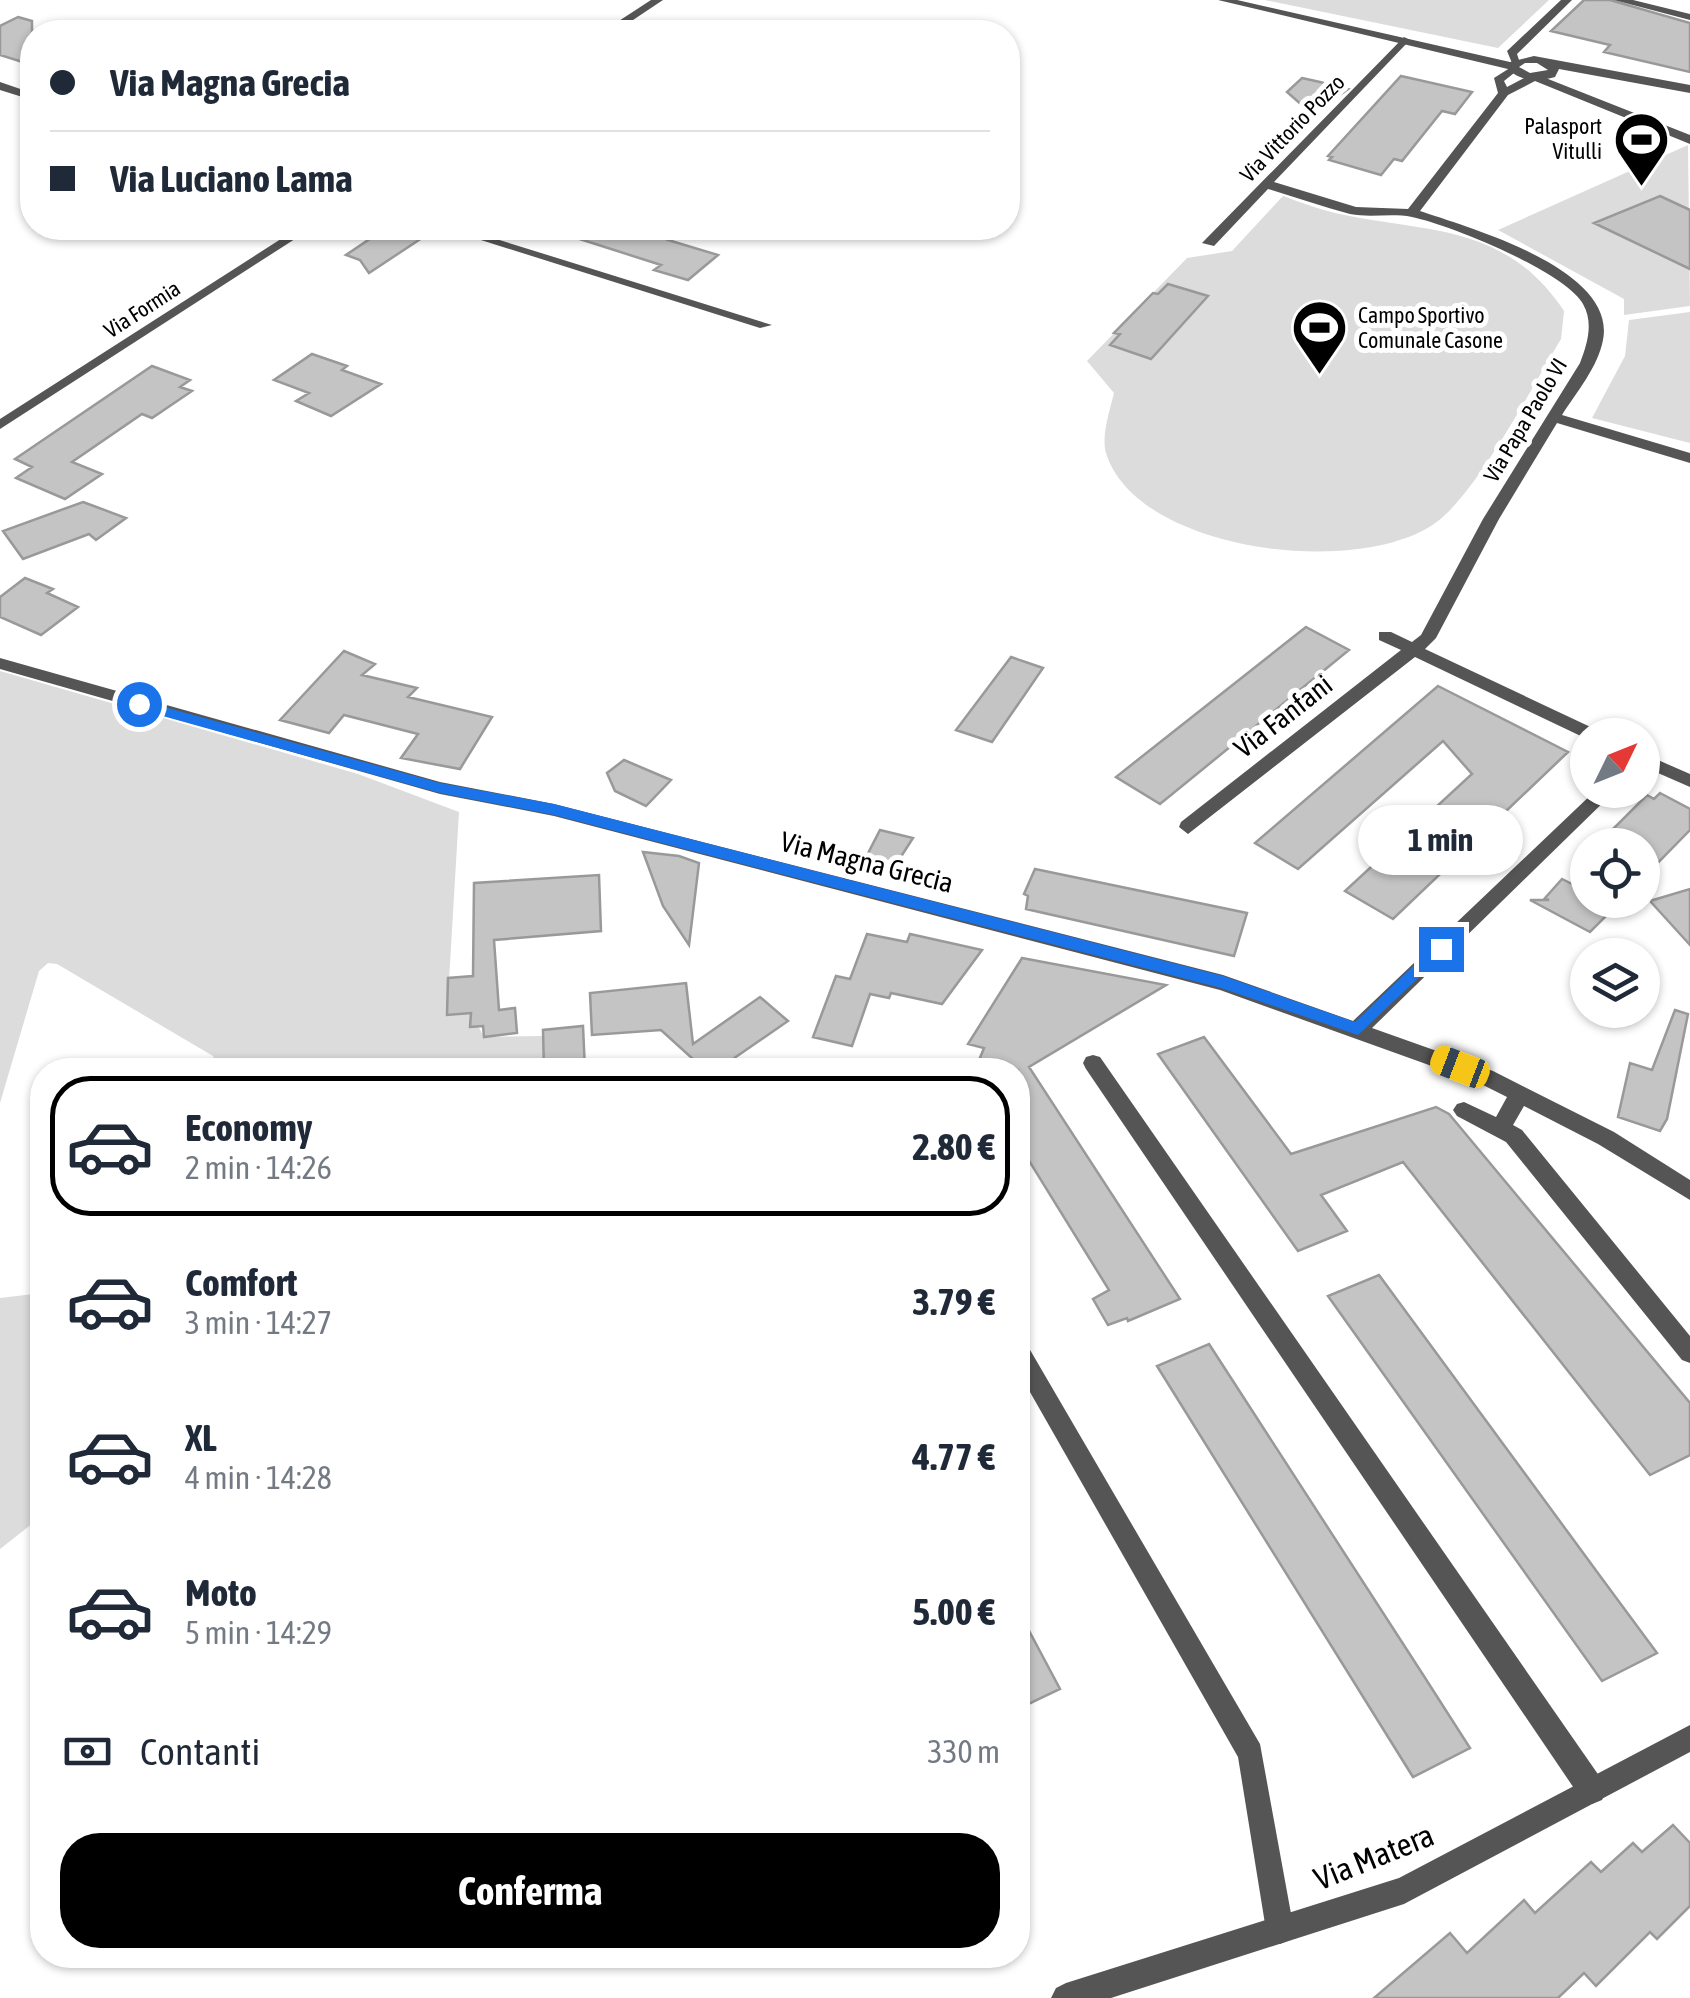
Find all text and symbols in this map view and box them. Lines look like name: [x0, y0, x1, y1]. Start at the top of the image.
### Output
text: Via Magna Grecia: [110, 61, 350, 104]
street label: Via Vittorio Pozzo: [1234, 69, 1350, 187]
sports icon: Palasport Vitulli: [1611, 109, 1671, 188]
place label: Palasport Vitulli: [1524, 113, 1602, 164]
text: Via Luciano Lama: [110, 157, 353, 200]
street label: Via Formia: [99, 275, 185, 343]
sports icon: Campo Sportivo Comunale Casone: [1289, 298, 1349, 377]
place label: Campo Sportivo Comunale Casone: [1358, 302, 1503, 353]
street label: Via Papa Paolo VI: [1478, 353, 1572, 487]
street label: Via Fanfani: [1228, 668, 1338, 764]
route start: [117, 682, 162, 727]
north arrow: [1570, 718, 1660, 808]
map controls: [1570, 718, 1660, 1028]
callout: 1 min: [1358, 804, 1524, 874]
text: 1 min: [1408, 821, 1473, 858]
street label: Via Magna Grecia: [777, 825, 957, 899]
button: locate: [1570, 828, 1660, 918]
route end: [1419, 927, 1464, 972]
button: layers: [1570, 938, 1660, 1028]
car: [1427, 1042, 1493, 1092]
icon: car: [65, 1101, 155, 1191]
text: Economy: [185, 1106, 312, 1149]
text: 2.80 €: [912, 1125, 995, 1168]
text: 2 min · 14:26: [185, 1149, 332, 1186]
icon: car: [65, 1256, 155, 1346]
text: Comfort: [185, 1261, 297, 1304]
text: 3.79 €: [912, 1280, 995, 1323]
text: 3 min · 14:27: [185, 1304, 332, 1341]
icon: car: [65, 1411, 155, 1501]
text: XL: [185, 1416, 217, 1459]
text: 4.77 €: [912, 1435, 995, 1478]
text: 4 min · 14:28: [185, 1459, 332, 1496]
icon: car: [65, 1566, 155, 1656]
text: Moto: [185, 1571, 257, 1614]
text: 5.00 €: [912, 1590, 995, 1633]
text: 5 min · 14:29: [185, 1614, 332, 1651]
icon: cash: [60, 1724, 115, 1779]
text: Contanti: [140, 1730, 260, 1773]
text: 330 m: [927, 1733, 1000, 1770]
street label: Via Matera: [1309, 1816, 1439, 1897]
button: Conferma: [60, 1833, 1000, 1948]

